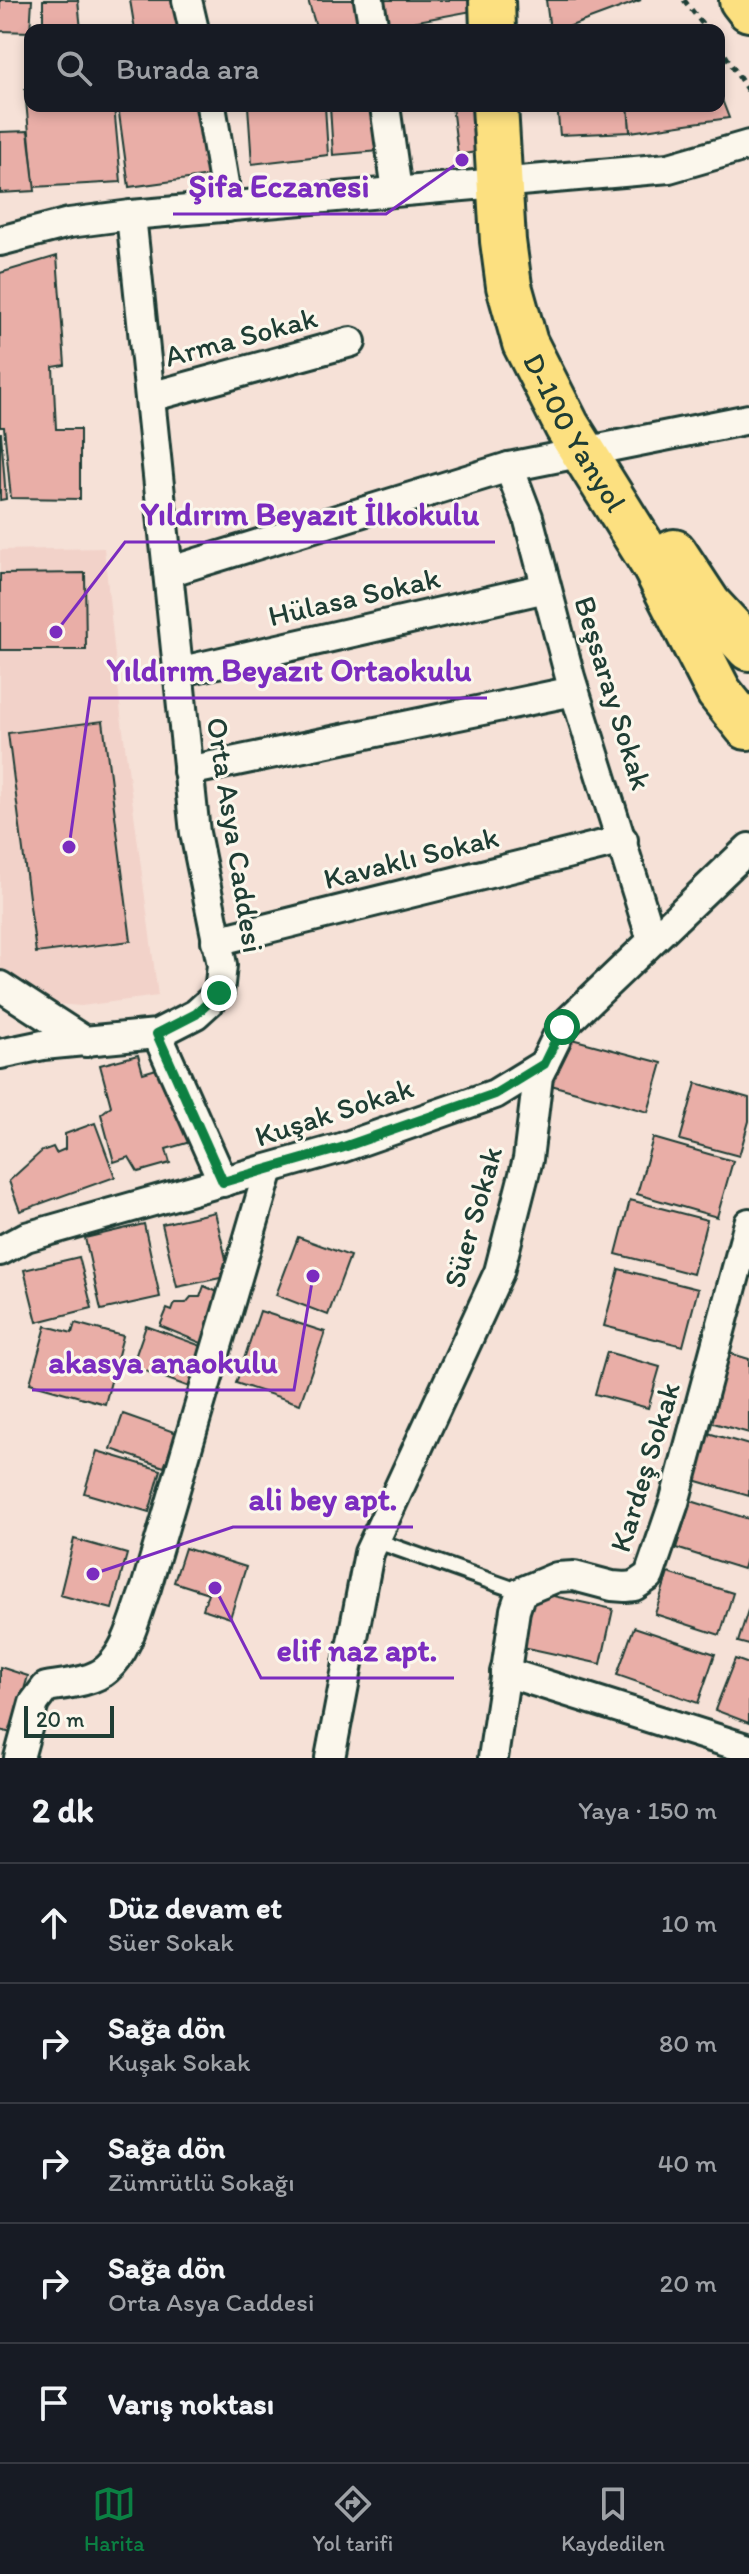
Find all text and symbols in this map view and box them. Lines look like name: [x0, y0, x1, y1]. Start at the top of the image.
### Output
search box: [24, 24, 725, 112]
icon: search: [52, 46, 96, 90]
text: Burada ara: [116, 50, 259, 87]
callout: Şifa Eczanesi: [173, 158, 386, 214]
text: Şifa Eczanesi: [189, 167, 369, 205]
street label: Arma Sokak: [161, 298, 322, 375]
street label: D-100 Yanyol: [515, 347, 635, 519]
callout: Yıldırım Beyazıt İlkokulu: [125, 486, 495, 542]
text: Yıldırım Beyazıt İlkokulu: [140, 495, 479, 533]
street label: Hülasa Sokak: [264, 559, 444, 634]
street label: Beşsaray Sokak: [566, 591, 661, 794]
callout: Yıldırım Beyazıt Ortaokulu: [90, 642, 487, 698]
text: Yıldırım Beyazıt Ortaokulu: [106, 651, 472, 689]
street label: Orta Asya Caddesi: [199, 714, 272, 955]
street label: Kavaklı Sokak: [319, 818, 502, 897]
route end: [201, 975, 237, 1011]
route start: [544, 1009, 580, 1045]
street label: Kuşak Sokak: [250, 1068, 418, 1154]
street label: Süer Sokak: [435, 1142, 510, 1292]
callout: akasya anaokulu: [32, 1334, 294, 1390]
text: akasya anaokulu: [48, 1343, 278, 1381]
street label: Kardeş Sokak: [601, 1377, 688, 1556]
callout: ali bey apt.: [233, 1471, 413, 1527]
text: ali bey apt.: [249, 1480, 397, 1518]
callout: elif naz apt.: [261, 1622, 454, 1678]
text: elif naz apt.: [277, 1631, 437, 1669]
scale bar: [24, 1702, 114, 1738]
text: 20 m: [36, 1706, 85, 1733]
text: 2 dk: [32, 1790, 94, 1831]
text: Yaya · 150 m: [578, 1794, 717, 1826]
text: Düz devam et: [108, 1889, 282, 1926]
icon: ahead: [32, 1901, 76, 1945]
text: 10 m: [661, 1907, 717, 1939]
text: Süer Sokak: [108, 1926, 234, 1958]
text: Sağa dön: [108, 2009, 225, 2046]
icon: right: [32, 2021, 76, 2065]
text: 80 m: [659, 2027, 717, 2059]
text: Kuşak Sokak: [108, 2046, 250, 2078]
text: Sağa dön: [108, 2129, 225, 2166]
icon: right: [32, 2141, 76, 2185]
text: 40 m: [658, 2147, 717, 2179]
text: Zümrütlü Sokağı: [108, 2166, 295, 2198]
text: Sağa dön: [108, 2249, 225, 2286]
icon: right: [32, 2261, 76, 2305]
text: 20 m: [660, 2267, 717, 2299]
text: Orta Asya Caddesi: [108, 2286, 314, 2318]
icon: arrive: [32, 2381, 76, 2425]
text: Varış noktası: [108, 2385, 274, 2422]
tab: Harita: [84, 2482, 145, 2557]
tab: Yol tarifi: [312, 2482, 393, 2557]
tab: Kaydedilen: [561, 2482, 665, 2557]

